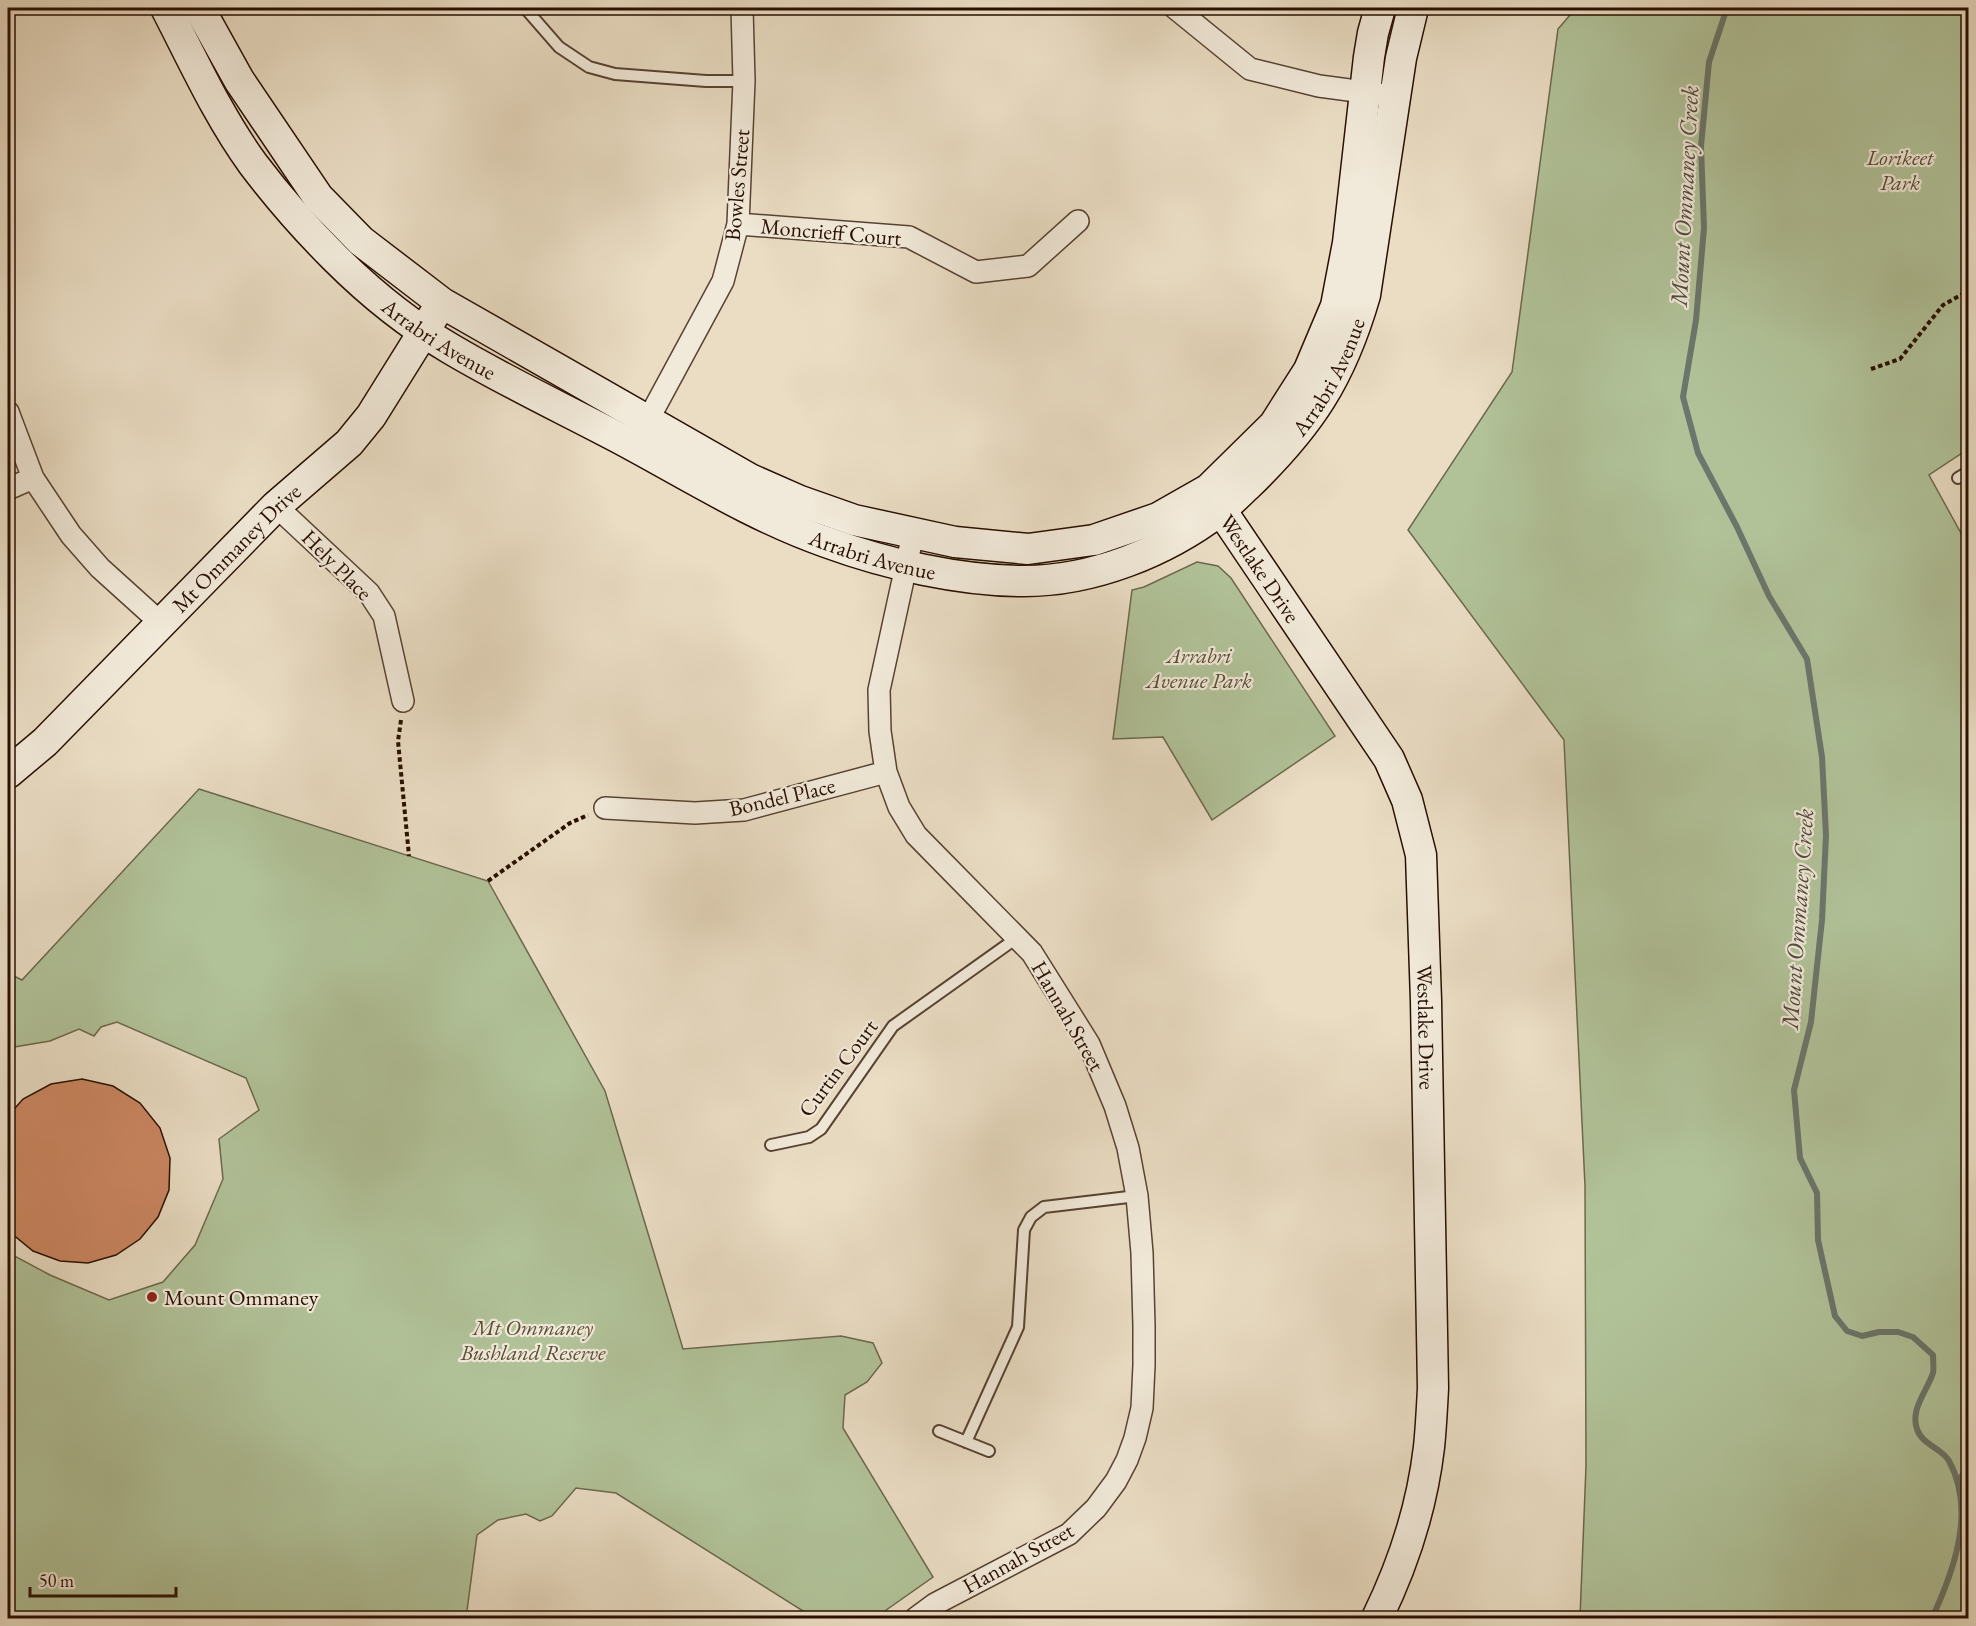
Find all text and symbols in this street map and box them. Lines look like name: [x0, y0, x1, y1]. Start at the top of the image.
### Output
water label: Mount Ommaney Creek: [1663, 85, 1705, 309]
street label: Bowles Street: [718, 128, 756, 242]
park label: Lorikeet Park: [1866, 143, 1935, 197]
street label: Moncrieff Court: [759, 211, 903, 253]
street label: Arrabri Avenue: [375, 291, 502, 386]
street label: Arrabri Avenue: [1284, 314, 1371, 443]
street label: Mt Ommaney Drive: [165, 476, 307, 618]
street label: Westlake Drive: [1213, 508, 1308, 629]
street label: Arrabri Avenue: [804, 522, 939, 586]
street label: Hely Place: [295, 523, 379, 607]
park label: Arrabri Avenue Park: [1144, 641, 1252, 695]
street label: Bondel Place: [726, 771, 838, 823]
water label: Mount Ommaney Creek: [1774, 808, 1820, 1032]
street label: Hannah Street: [1025, 956, 1111, 1076]
street label: Westlake Drive: [1410, 964, 1442, 1090]
street label: Curtin Court: [792, 1013, 884, 1123]
place label: Mount Ommaney: [164, 1283, 319, 1312]
marker: Mount Ommaney: [145, 1290, 159, 1304]
park label: Mt Ommaney Bushland Reserve: [460, 1313, 606, 1367]
street label: Hannah Street: [957, 1516, 1079, 1600]
scale bar: [30, 1560, 176, 1598]
text: 50 m: [39, 1569, 74, 1592]

